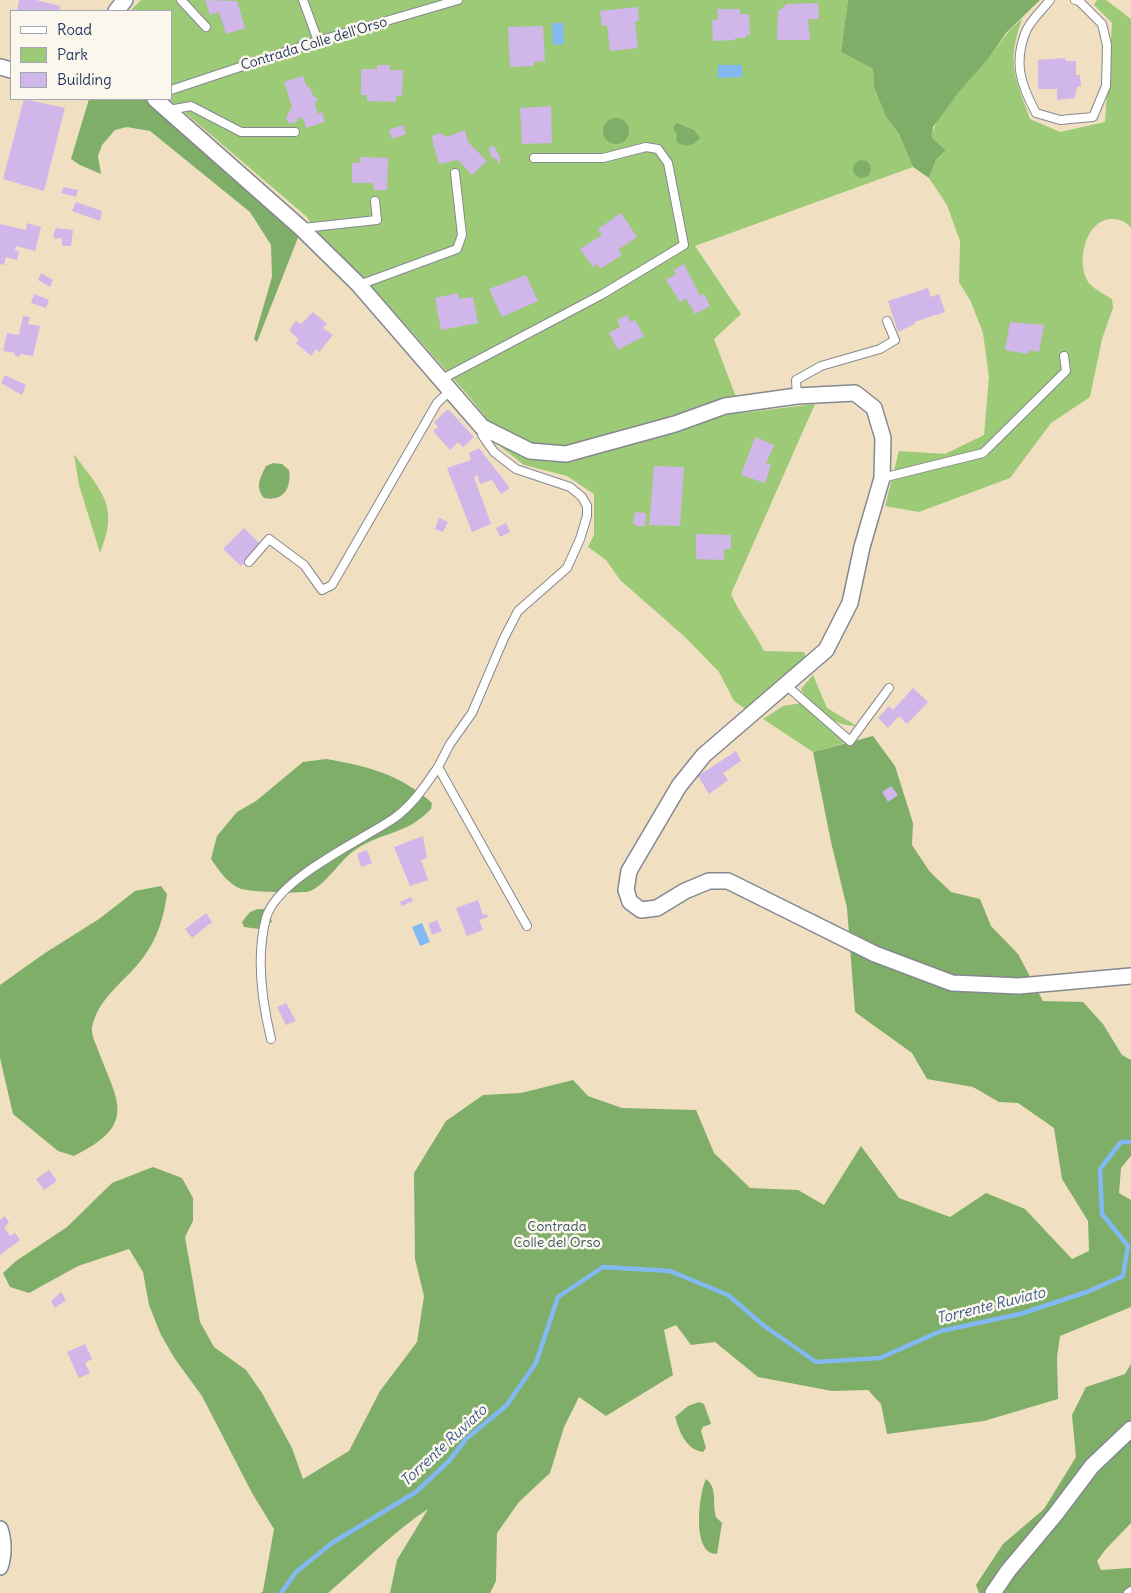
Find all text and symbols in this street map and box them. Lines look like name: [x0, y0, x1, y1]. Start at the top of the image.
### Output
legend: [10, 10, 172, 100]
street label: Contrada Colle dell'Orso: [239, 14, 389, 74]
text: Road: [57, 20, 92, 39]
text: Park: [57, 45, 88, 64]
text: Building: [57, 70, 112, 89]
park label: Contrada Colle del Orso: [513, 1219, 601, 1252]
water label: Torrente Ruviato: [935, 1284, 1047, 1328]
water label: Torrente Ruviato: [397, 1402, 491, 1490]

